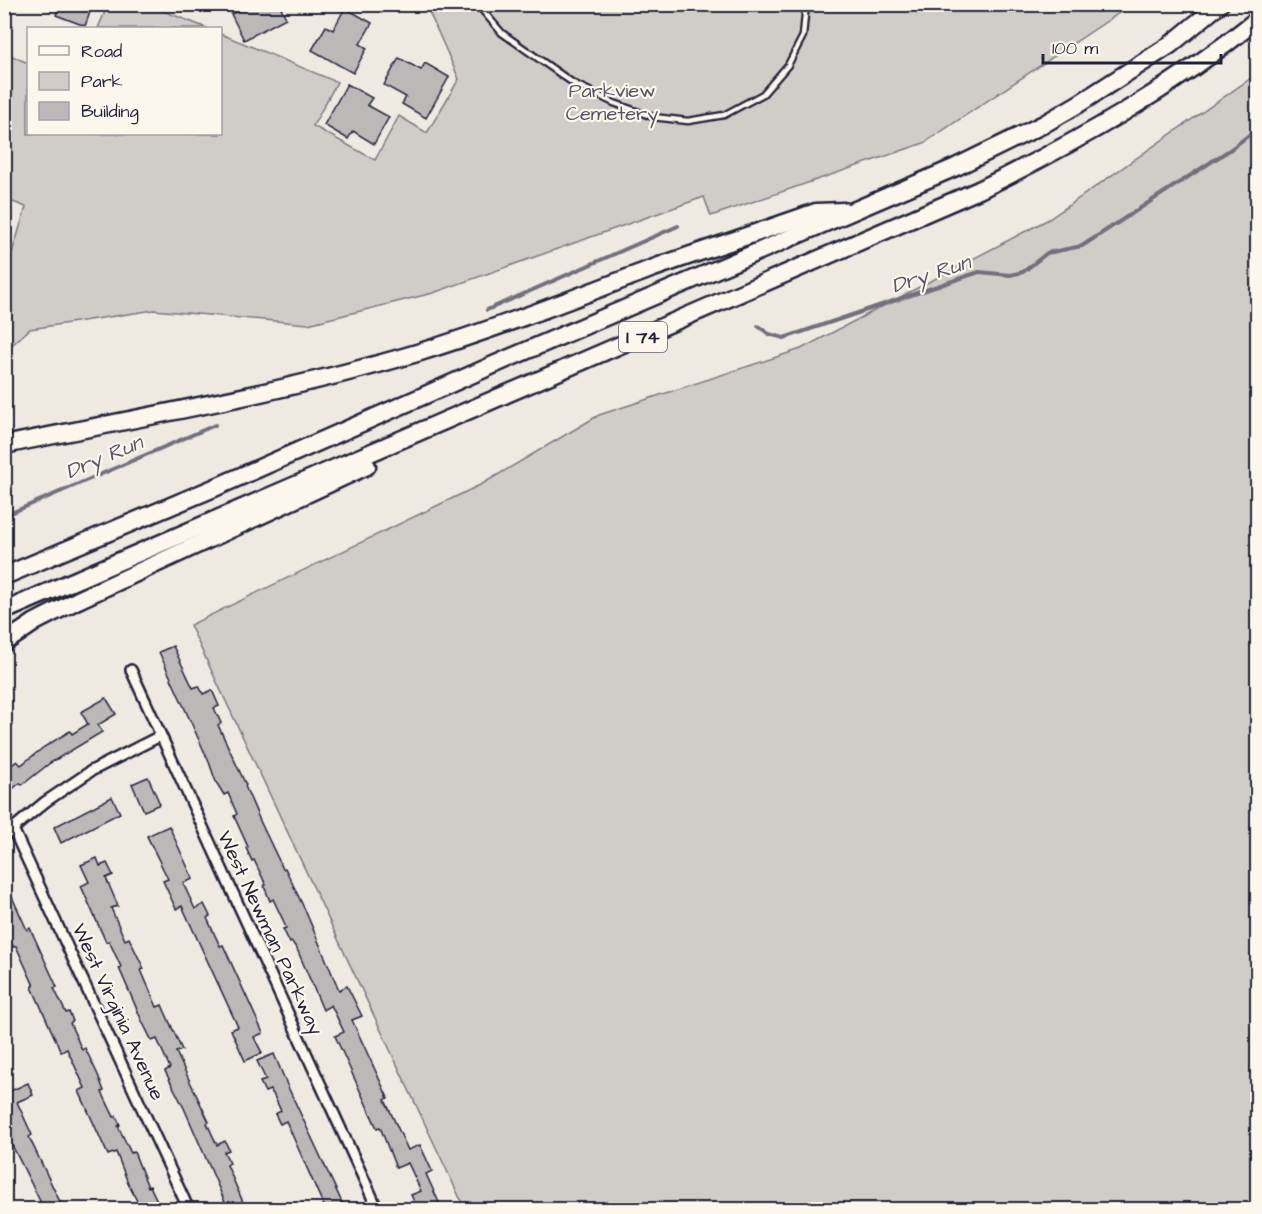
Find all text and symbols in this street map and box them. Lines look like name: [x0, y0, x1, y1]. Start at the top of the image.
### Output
legend: [27, 27, 222, 135]
scale bar: [1043, 27, 1222, 65]
text: 100 m: [1052, 36, 1098, 61]
text: Road: [81, 39, 122, 64]
text: Park: [81, 69, 123, 94]
park label: Parkview Cemetery: [566, 77, 658, 129]
text: Building: [81, 99, 139, 125]
water label: Dry Run: [888, 247, 976, 301]
road number: I 74: [619, 322, 667, 352]
water label: Dry Run: [61, 427, 149, 487]
street label: West Newman Parkway: [209, 826, 330, 1040]
street label: West Virginia Avenue: [64, 919, 171, 1105]

